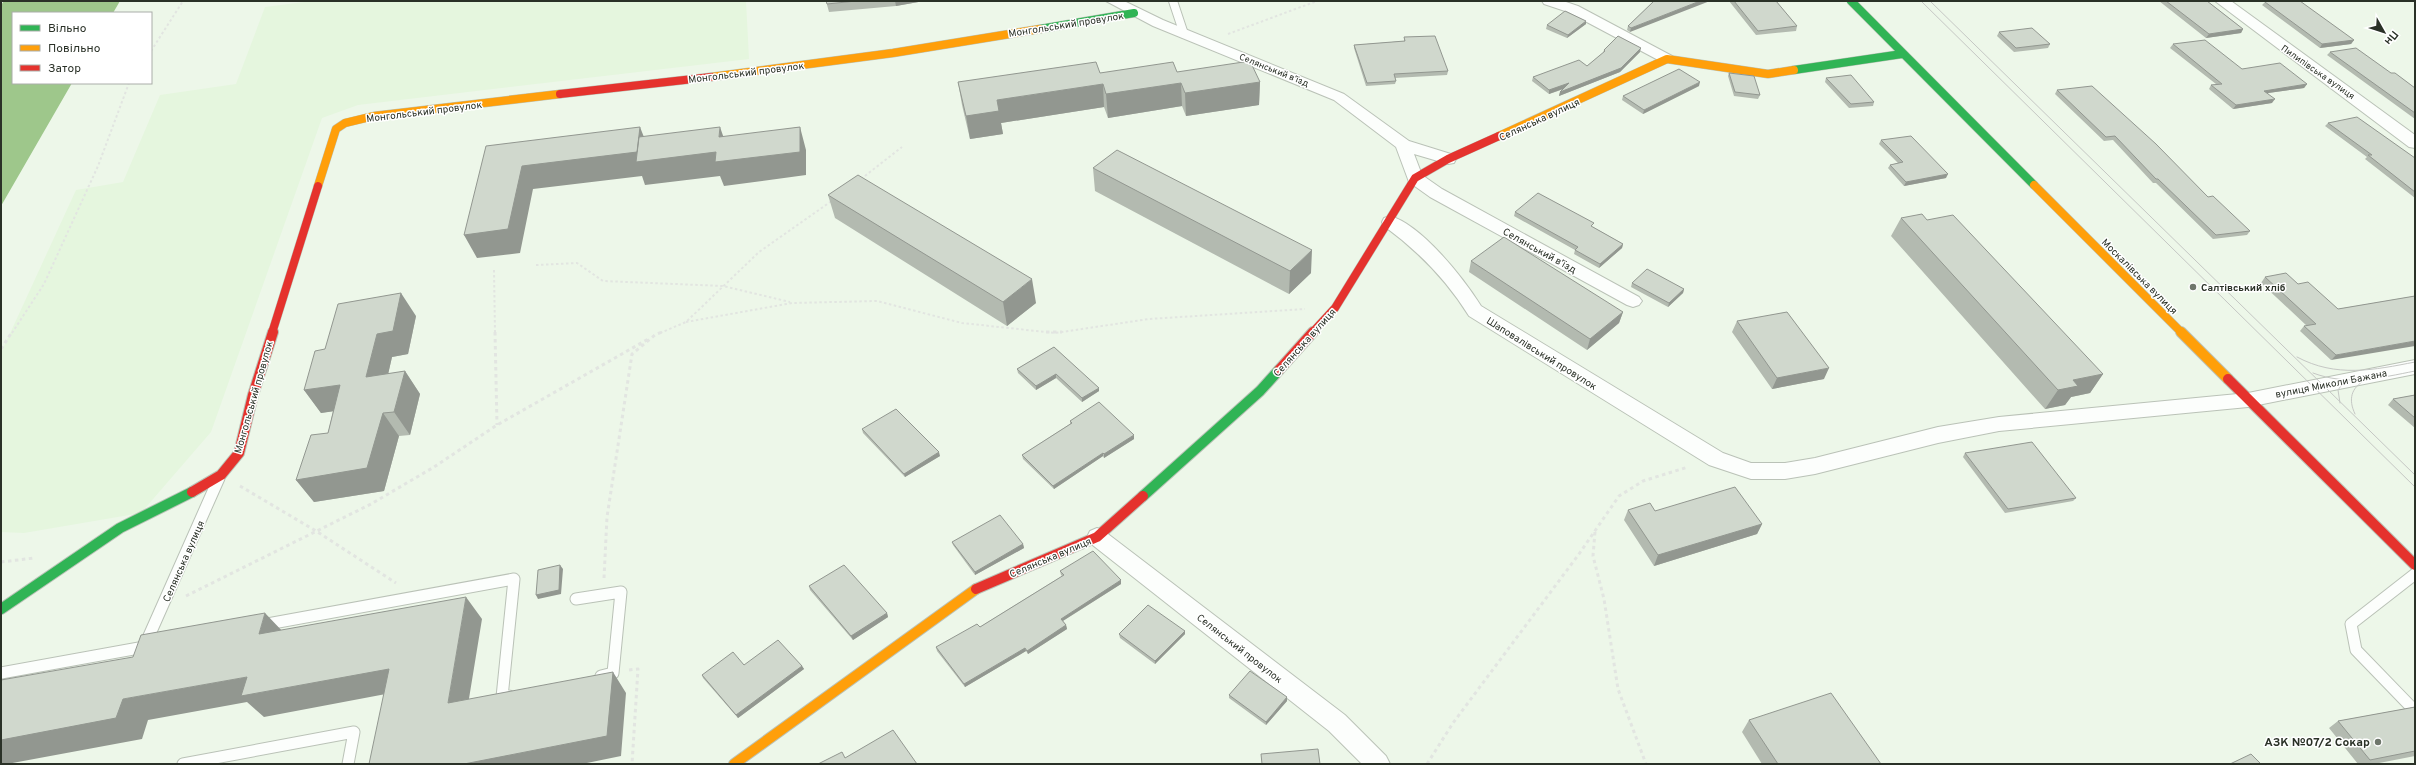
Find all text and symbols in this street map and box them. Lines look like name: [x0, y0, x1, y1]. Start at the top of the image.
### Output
street label: Монгольський провулок: [1008, 10, 1125, 41]
legend: [12, 12, 152, 84]
north arrow: [2364, 12, 2404, 52]
text: Вільно: [48, 21, 87, 37]
text: Пн: [2381, 27, 2401, 48]
text: Повільно: [48, 41, 101, 57]
street label: Пилипівська вулиця: [2279, 43, 2357, 102]
street label: Селянський вʼїзд: [1237, 52, 1310, 89]
street label: Монгольський провулок: [688, 60, 805, 87]
text: Затор: [48, 61, 81, 77]
street label: Селянська вулиця: [1497, 96, 1582, 145]
street label: Монгольський провулок: [366, 99, 483, 126]
street label: Селянський вʼїзд: [1500, 226, 1579, 277]
street label: Москалівська вулиця: [2098, 236, 2180, 318]
marker: Салтівський хліб: [2188, 282, 2198, 292]
place label: Салтівський хліб: [2201, 282, 2286, 295]
street label: Селянська вулиця: [1271, 306, 1339, 380]
street label: Шаповалівський провулок: [1484, 315, 1599, 394]
street label: Монгольський провулок: [232, 339, 277, 455]
street label: вулиця Миколи Бажана: [2274, 367, 2388, 402]
street label: Селянська вулиця: [161, 519, 208, 604]
street label: Селянська вулиця: [1008, 535, 1093, 581]
street label: Селянський провулок: [1194, 612, 1285, 687]
place label: АЗК №07/2 Сокар: [2264, 735, 2370, 751]
marker: АЗК №07/2 Сокар: [2373, 737, 2383, 747]

